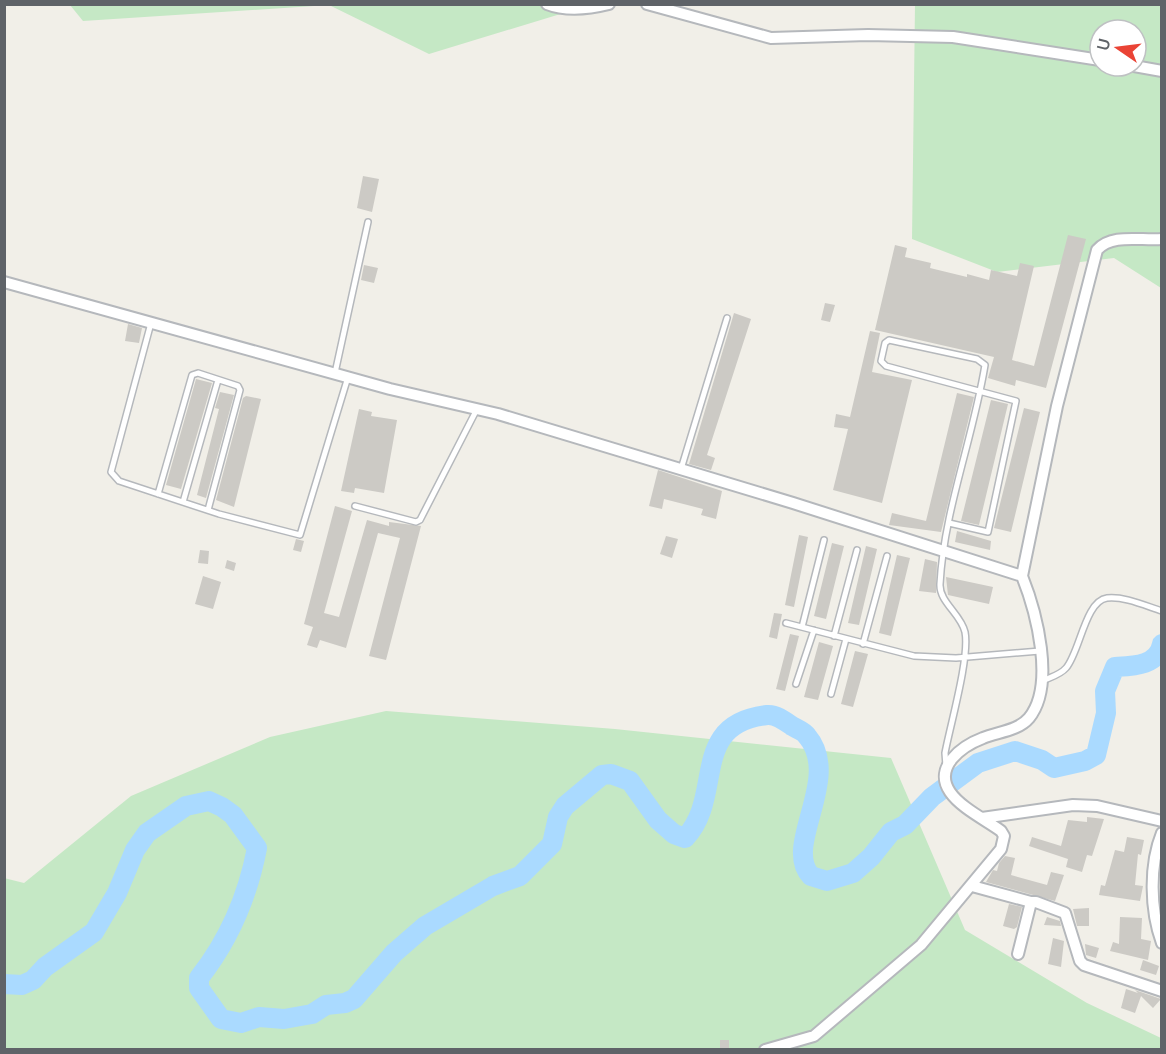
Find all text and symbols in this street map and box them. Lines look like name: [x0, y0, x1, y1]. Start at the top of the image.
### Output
north arrow: [1088, 18, 1148, 78]
text: U: [1091, 36, 1116, 53]

